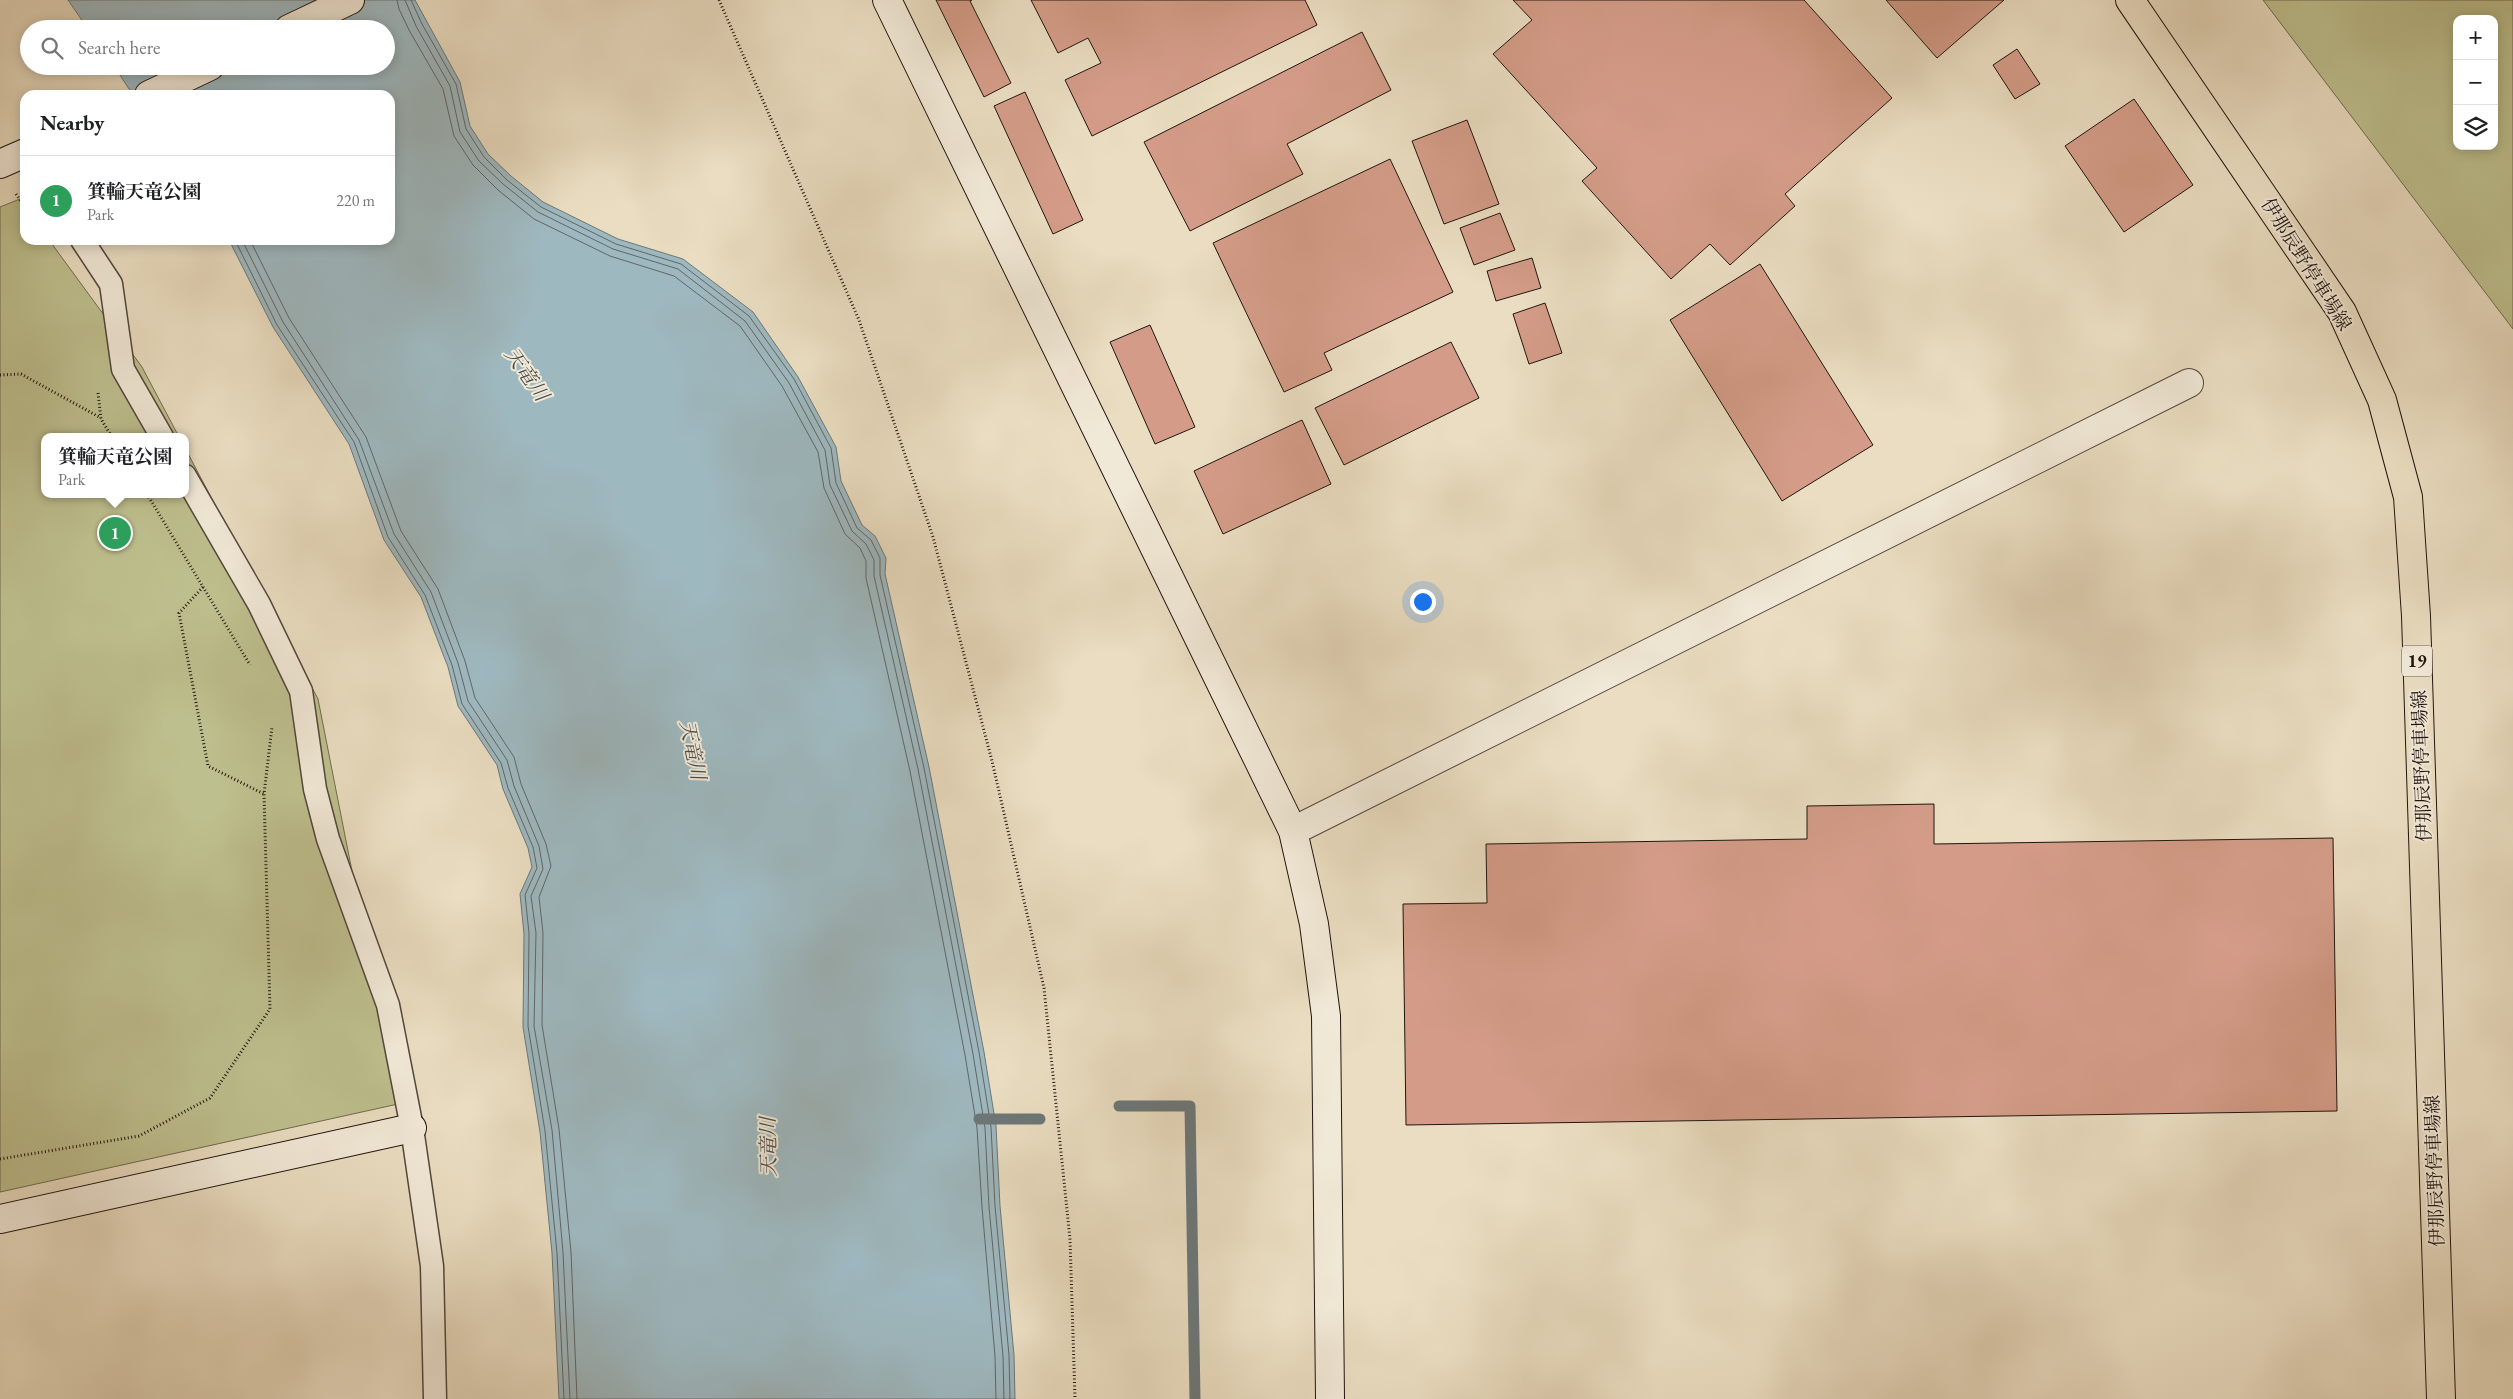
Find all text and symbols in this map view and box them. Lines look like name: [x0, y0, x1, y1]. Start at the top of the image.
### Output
map controls: [2453, 15, 2498, 150]
button: +: [2453, 15, 2498, 60]
search box: [20, 20, 395, 75]
icon: search: [38, 34, 66, 62]
text: Search here: [78, 35, 160, 60]
button: −: [2453, 60, 2498, 105]
button: layers: [2453, 105, 2498, 150]
text: Nearby: [40, 109, 104, 136]
text: 箕輪天竜公園: [87, 179, 201, 204]
text: 1: [52, 190, 60, 211]
text: 220 m: [336, 190, 375, 211]
street label: 伊那辰野停車場線: [2256, 193, 2357, 335]
text: Park: [87, 204, 114, 225]
water label: 天竜川: [499, 342, 556, 408]
popup: [41, 433, 189, 498]
text: 箕輪天竜公園: [58, 444, 172, 469]
text: Park: [58, 469, 85, 490]
pin: 1: [99, 514, 131, 552]
your location: [1410, 589, 1436, 615]
road number: 19: [2402, 646, 2432, 676]
street label: 伊那辰野停車場線: [2406, 690, 2437, 842]
water label: 天竜川: [674, 718, 712, 784]
street label: 伊那辰野停車場線: [2419, 1095, 2450, 1247]
water label: 天竜川: [754, 1115, 782, 1177]

